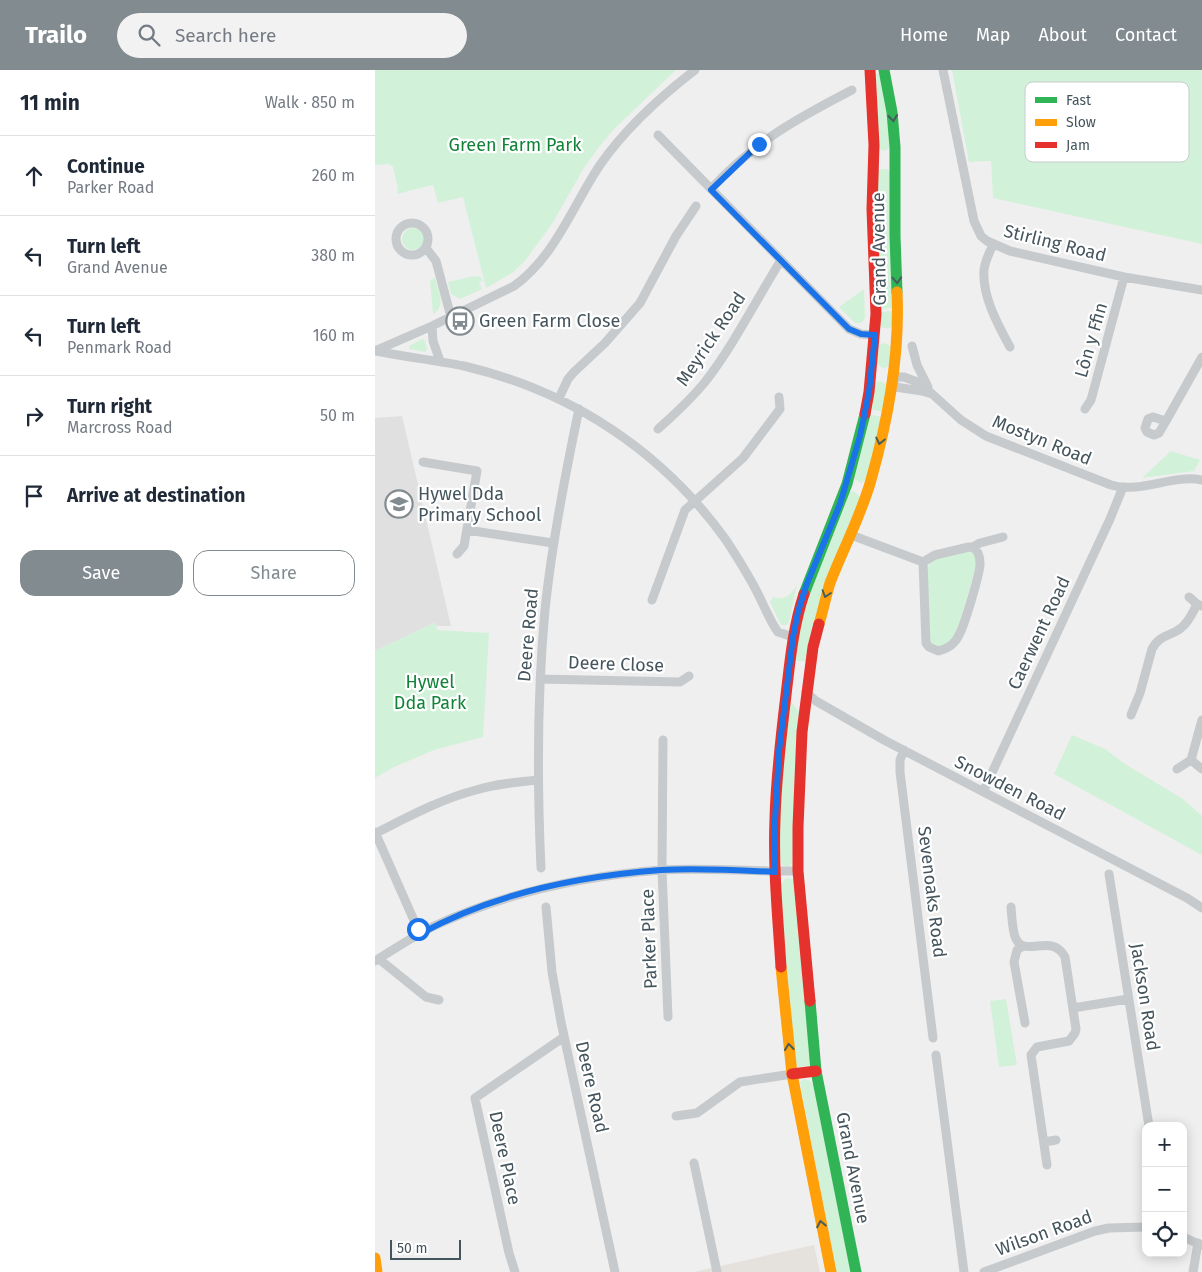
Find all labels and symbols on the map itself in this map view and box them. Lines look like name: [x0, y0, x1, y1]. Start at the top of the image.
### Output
legend: [1025, 82, 1189, 162]
text: Fast: [1066, 92, 1092, 109]
one-way arrow: [887, 114, 898, 122]
text: Slow: [1066, 114, 1096, 131]
route end: [748, 133, 771, 156]
park label: Green Farm Park: [449, 134, 582, 156]
text: Jam: [1066, 137, 1090, 154]
street label: Grand Avenue: [867, 192, 891, 306]
street label: Stirling Road: [1001, 220, 1109, 266]
one-way arrow: [891, 277, 902, 285]
street label: Meyrick Road: [671, 288, 751, 390]
street label: Lôn y Ffin: [1070, 300, 1112, 380]
bus stop icon: Green Farm Close: [445, 306, 475, 336]
place label: Green Farm Close: [479, 310, 620, 332]
street label: Mostyn Road: [989, 410, 1095, 470]
one-way arrow: [875, 437, 886, 446]
place label: Hywel Dda Primary School: [418, 483, 541, 526]
school or university icon: Hywel Dda Primary School: [384, 489, 414, 519]
street label: Caerwent Road: [1003, 573, 1075, 693]
street label: Deere Road: [513, 587, 543, 683]
one-way arrow: [822, 590, 832, 598]
street label: Deere Close: [568, 651, 664, 677]
park label: Hywel Dda Park: [394, 671, 467, 714]
street label: Snowden Road: [951, 751, 1069, 825]
street label: Sevenoaks Road: [913, 825, 951, 959]
street label: Parker Place: [636, 889, 662, 989]
route start: [407, 918, 430, 941]
street label: Jackson Road: [1126, 942, 1164, 1052]
street label: Deere Road: [571, 1039, 613, 1135]
one-way arrow: [784, 1043, 795, 1051]
street label: Deere Place: [484, 1109, 526, 1207]
street label: Grand Avenue: [831, 1110, 875, 1226]
street label: Wilson Road: [993, 1205, 1095, 1261]
one-way arrow: [816, 1220, 827, 1229]
scale bar: [390, 1237, 461, 1260]

